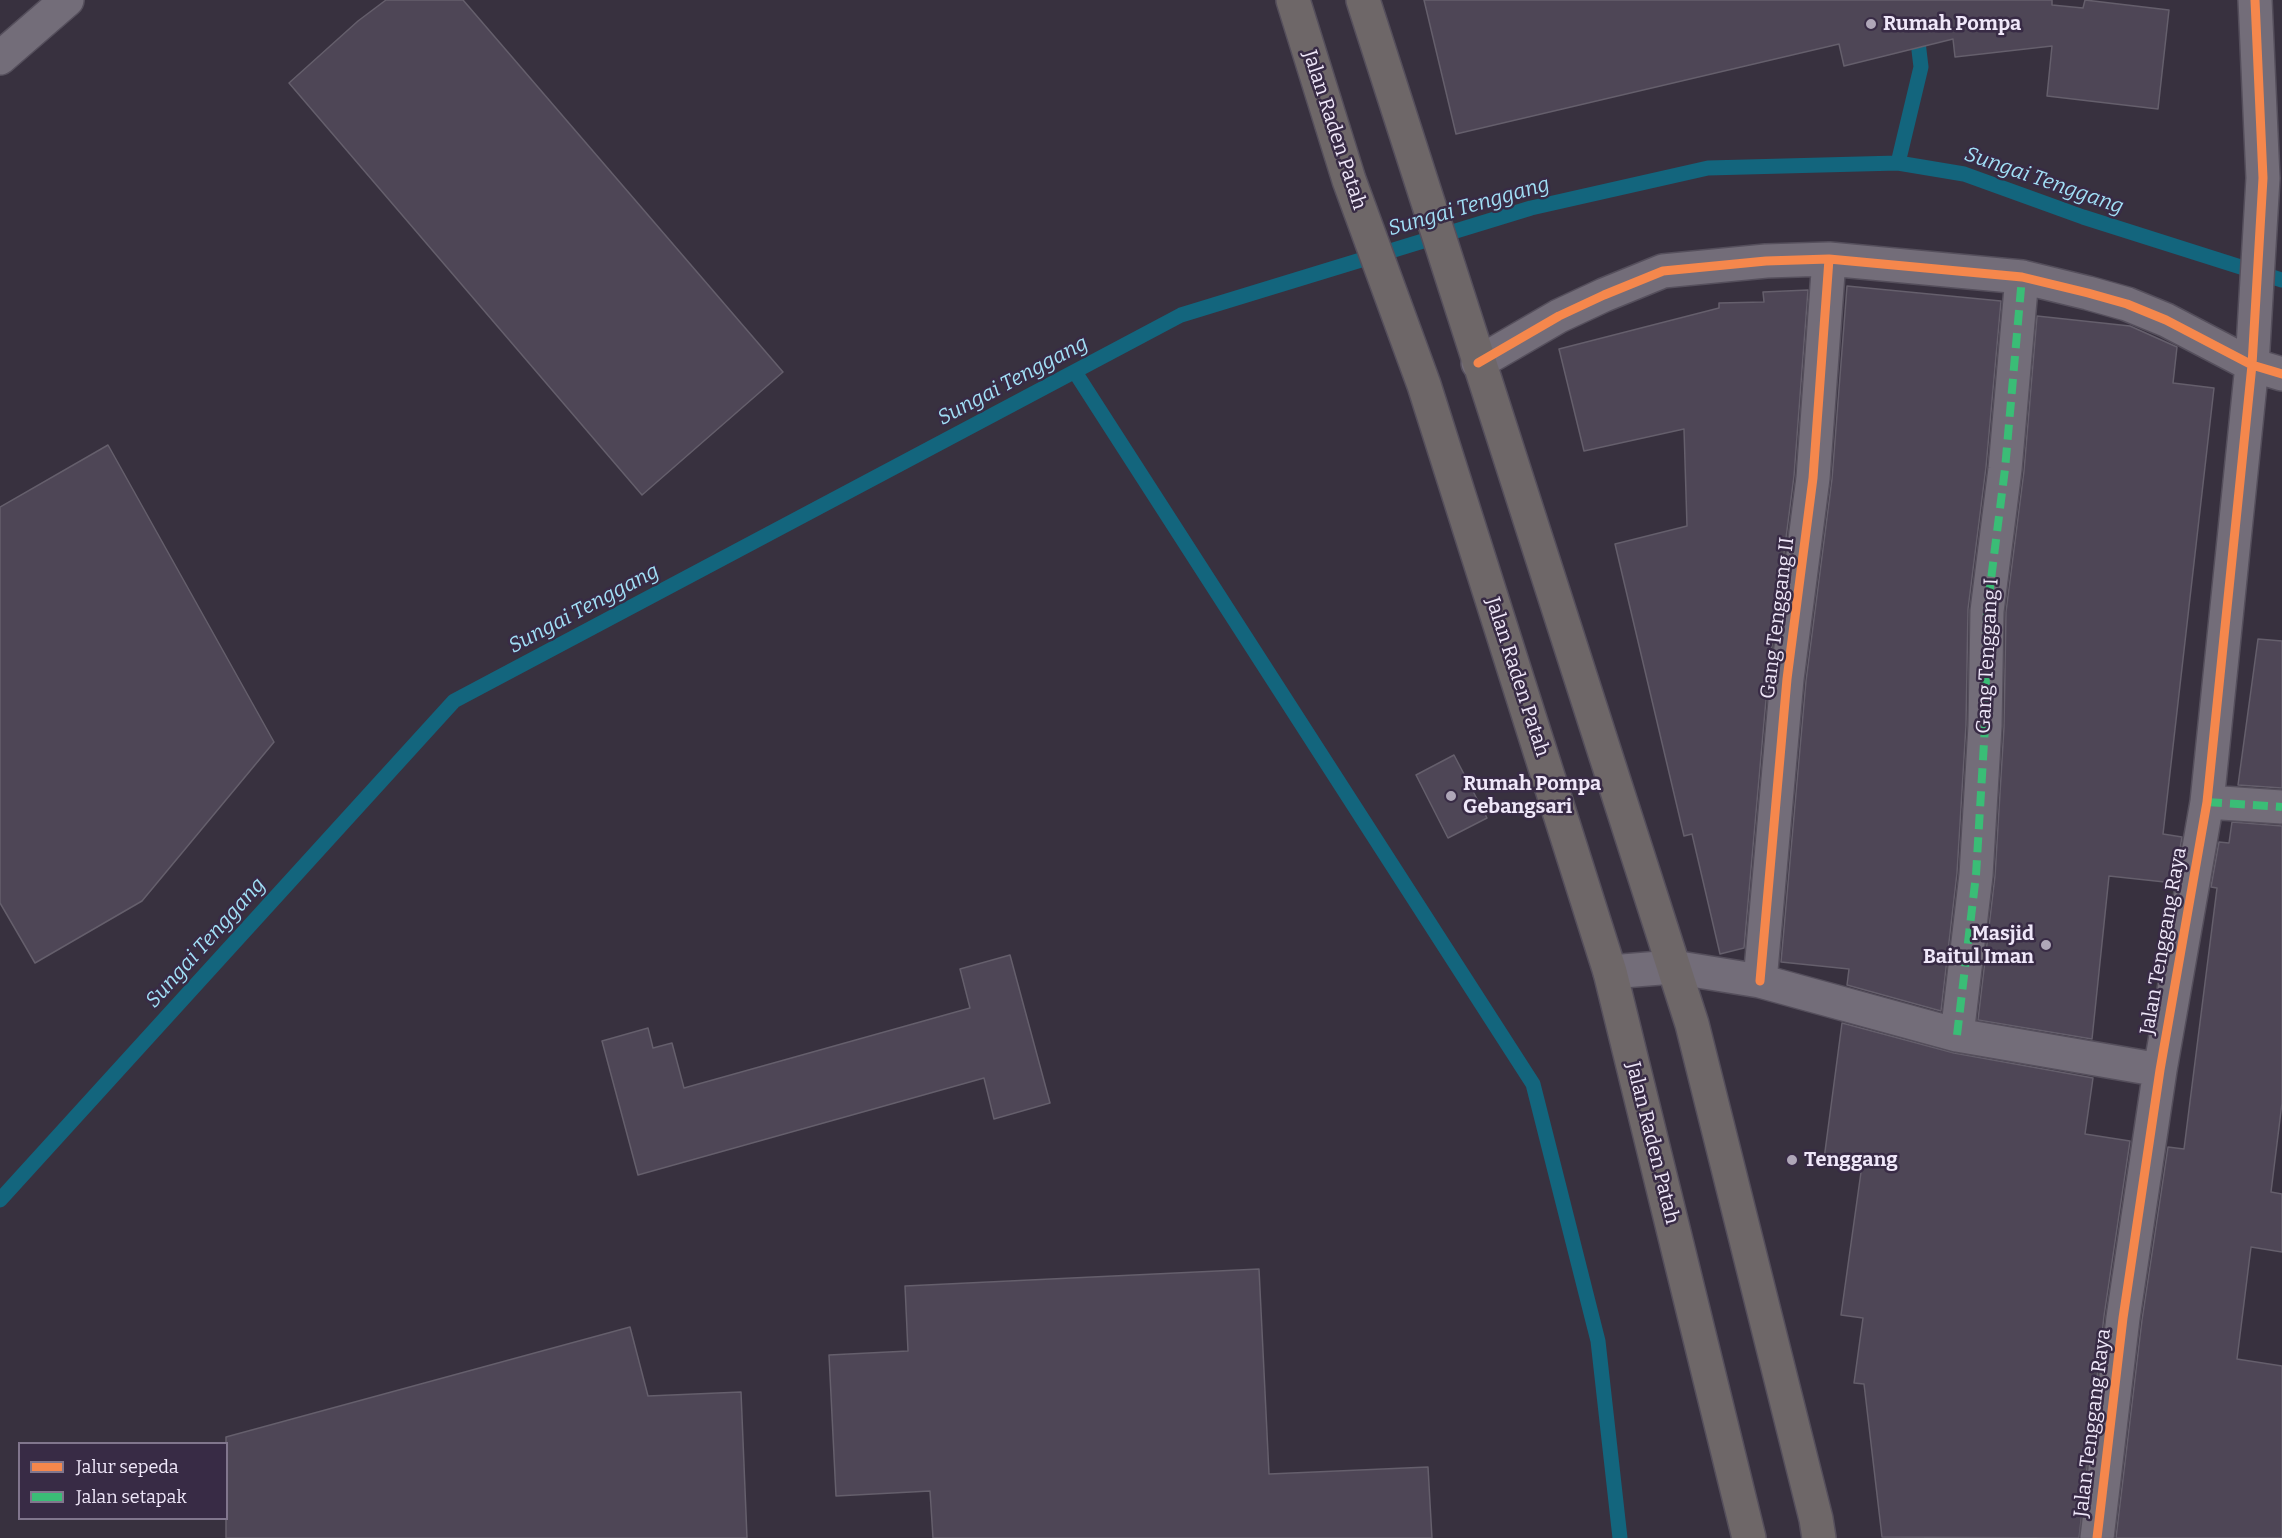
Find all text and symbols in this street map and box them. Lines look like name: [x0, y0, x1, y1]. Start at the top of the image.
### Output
place label: Rumah Pompa: [1883, 12, 2021, 36]
marker: Rumah Pompa: [1864, 17, 1878, 31]
street label: Jalan Raden Patah: [1297, 47, 1371, 213]
water label: Sungai Tenggang: [1961, 142, 2127, 220]
water label: Sungai Tenggang: [1385, 172, 1553, 242]
water label: Sungai Tenggang: [933, 331, 1093, 431]
street label: Gang Tenggang II: [1756, 536, 1800, 700]
water label: Sungai Tenggang: [504, 559, 664, 659]
street label: Gang Tenggang I: [1972, 578, 2004, 734]
street label: Jalan Raden Patah: [1480, 594, 1554, 760]
place label: Rumah Pompa Gebangsari: [1463, 772, 1601, 819]
marker: Rumah Pompa Gebangsari: [1444, 789, 1458, 803]
street label: Jalan Tenggang Raya: [2136, 845, 2192, 1037]
water label: Sungai Tenggang: [141, 873, 271, 1013]
place label: Masjid Baitul Iman: [1923, 922, 2034, 969]
marker: Masjid Baitul Iman: [2039, 938, 2053, 952]
street label: Jalan Raden Patah: [1620, 1059, 1684, 1227]
place label: Tenggang: [1804, 1148, 1898, 1172]
marker: Tenggang: [1785, 1153, 1799, 1167]
street label: Jalan Tenggang Raya: [2070, 1327, 2116, 1519]
legend: [18, 1442, 228, 1520]
text: Jalur sepeda: [76, 1456, 179, 1478]
text: Jalan setapak: [76, 1486, 187, 1508]

